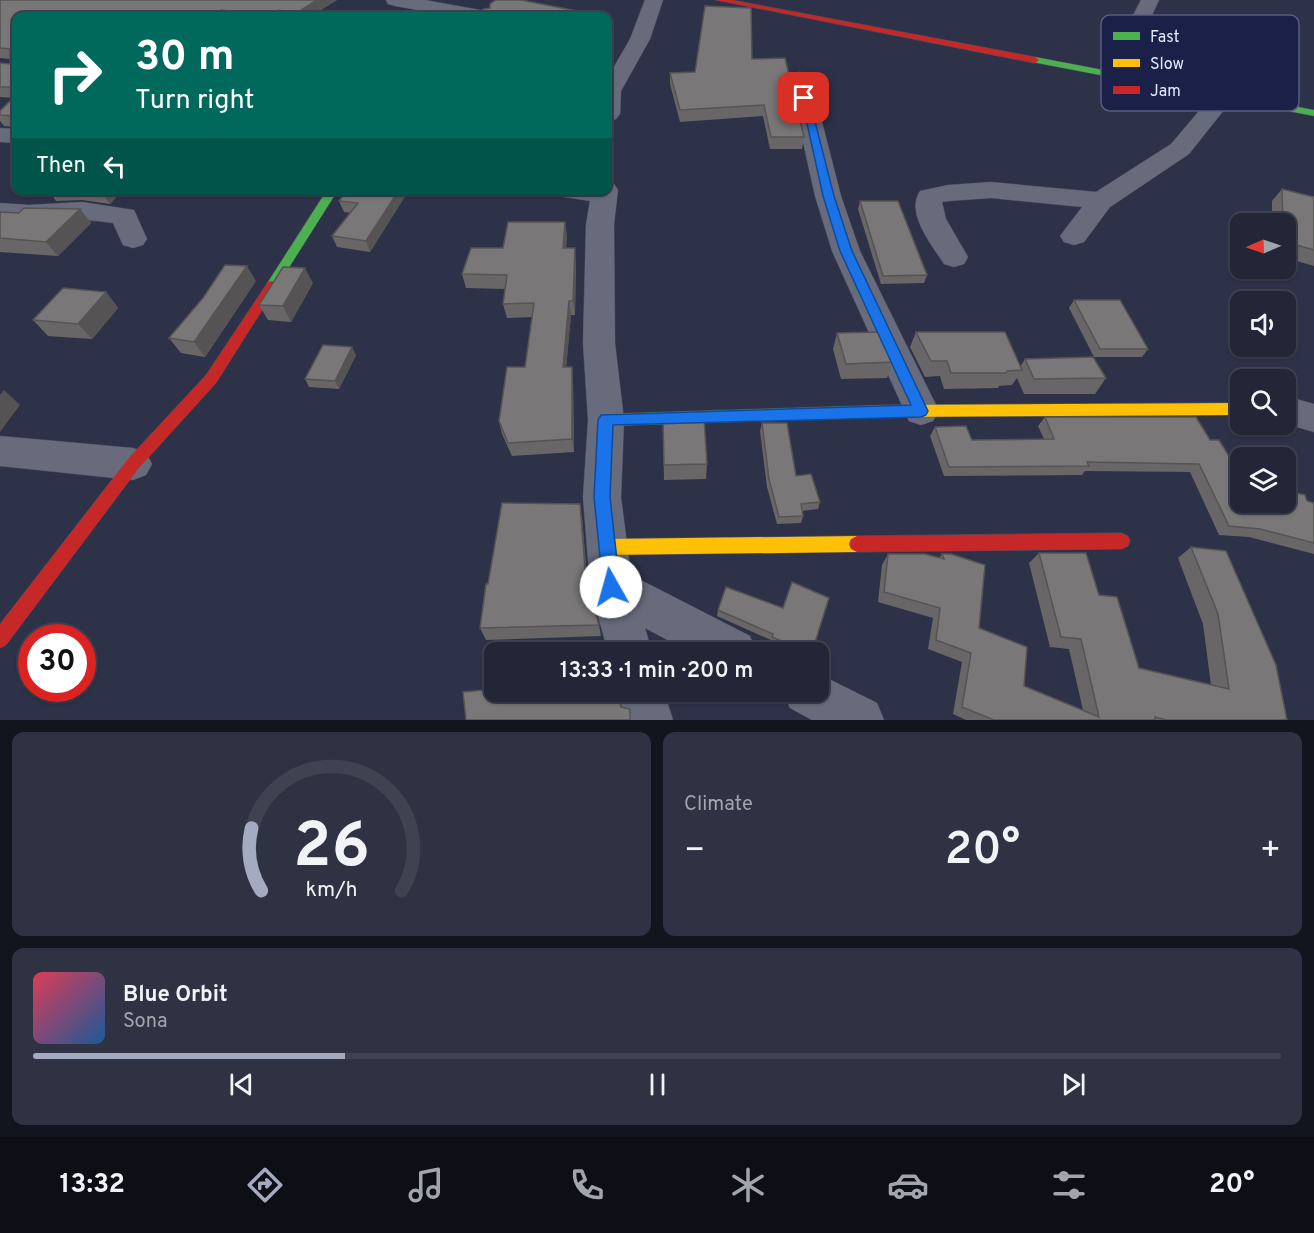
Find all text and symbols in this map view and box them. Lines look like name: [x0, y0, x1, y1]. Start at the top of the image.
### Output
legend: [1101, 15, 1299, 111]
text: Fast: [1150, 28, 1180, 48]
text: 30 m: [135, 32, 234, 85]
icon: right: [36, 36, 114, 114]
text: Slow: [1150, 55, 1184, 75]
pin: [778, 72, 829, 123]
icon: arrive: [787, 81, 820, 114]
text: Jam: [1150, 82, 1181, 102]
text: Turn right: [135, 84, 254, 118]
icon: left: [98, 150, 131, 183]
text: Then: [36, 153, 86, 180]
north arrow: [1230, 213, 1296, 279]
map controls: [1230, 213, 1296, 513]
button: sound: [1230, 291, 1296, 357]
button: search: [1230, 369, 1296, 435]
button: layers: [1230, 447, 1296, 513]
position arrow: [579, 555, 643, 619]
speed limit sign: 30: [18, 624, 96, 702]
text: 13:33 · 1 min · 200 m: [560, 658, 753, 685]
text: Climate: [684, 792, 753, 818]
text: 26: [293, 810, 370, 889]
text: 20°: [945, 823, 1020, 880]
text: −: [684, 831, 705, 873]
text: +: [1260, 831, 1281, 873]
text: km/h: [305, 877, 358, 904]
text: Blue Orbit: [123, 982, 228, 1009]
text: Sona: [123, 1009, 168, 1035]
icon: previous: [225, 1068, 258, 1101]
icon: pause: [641, 1068, 674, 1101]
icon: next: [1057, 1068, 1090, 1101]
icon: directions: [244, 1164, 286, 1206]
icon: music: [405, 1164, 447, 1206]
icon: phone: [566, 1164, 608, 1206]
icon: climate: [727, 1164, 769, 1206]
icon: car: [887, 1164, 929, 1206]
icon: filters: [1048, 1164, 1090, 1206]
text: 13:32: [59, 1168, 125, 1202]
text: 20°: [1209, 1168, 1255, 1202]

